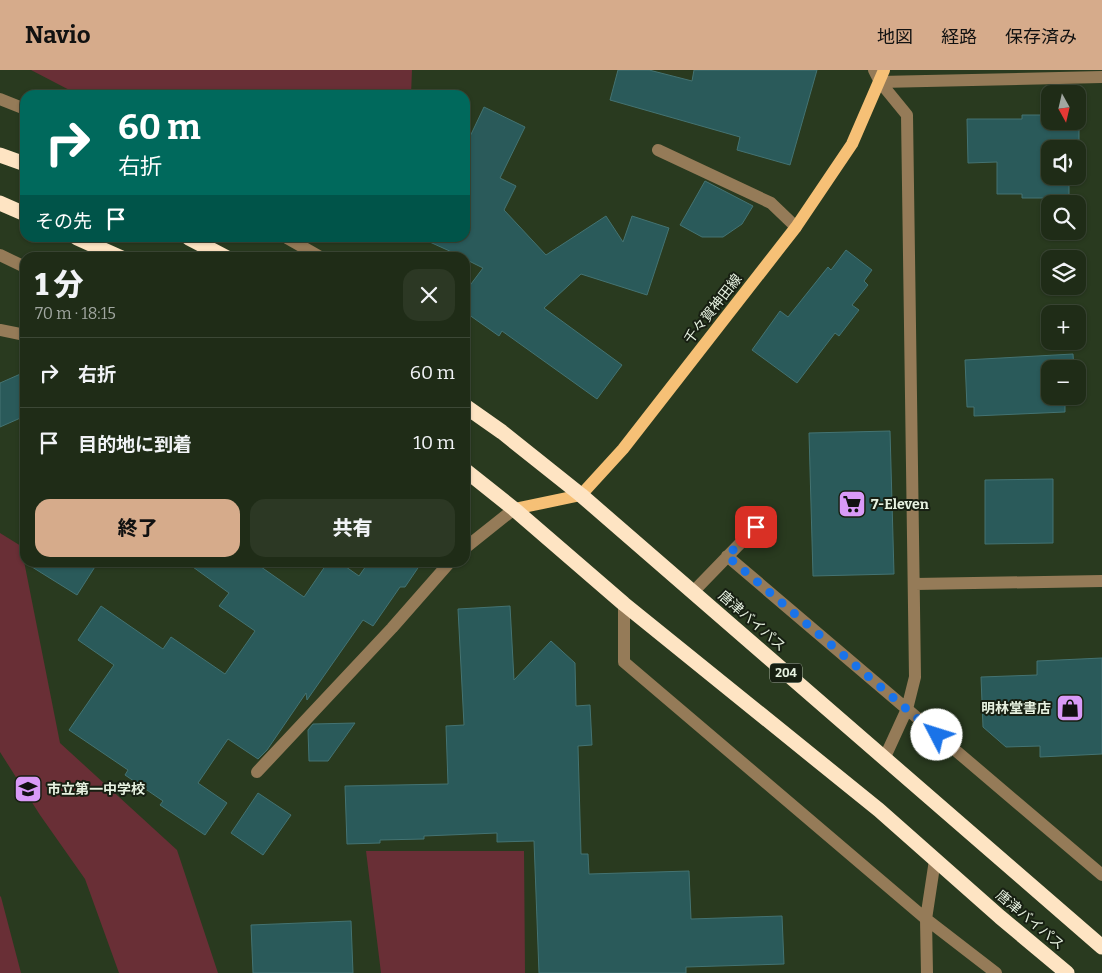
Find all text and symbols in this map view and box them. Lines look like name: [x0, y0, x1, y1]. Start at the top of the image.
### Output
text: Navio: [25, 21, 91, 49]
text: 地図: [877, 26, 913, 48]
text: 経路: [941, 26, 977, 48]
text: 保存済み: [1005, 26, 1077, 48]
north arrow: [1041, 85, 1086, 130]
map controls: [1041, 85, 1086, 405]
text: 60 m: [118, 106, 201, 148]
icon: right: [35, 110, 100, 175]
button: sound: [1041, 140, 1086, 185]
text: 右折: [118, 153, 162, 180]
button: search: [1041, 195, 1086, 240]
icon: arrive: [102, 205, 130, 233]
text: その先: [35, 210, 92, 233]
button: layers: [1041, 250, 1086, 295]
text: 1 分: [35, 267, 83, 303]
button: close: [403, 269, 455, 321]
street label: 千々賀神田線: [680, 271, 746, 347]
text: 70 m · 18:15: [35, 304, 116, 323]
button: +: [1041, 305, 1086, 350]
icon: right: [35, 359, 63, 387]
button: −: [1041, 360, 1086, 405]
text: 60 m: [410, 361, 455, 384]
text: 右折: [78, 363, 116, 386]
icon: arrive: [35, 429, 63, 457]
text: 10 m: [413, 431, 455, 454]
text: 目的地に到着: [78, 433, 192, 456]
supermarket icon: 7-Eleven: [837, 489, 867, 519]
place label: 7-Eleven: [871, 496, 929, 513]
button: 終了: [35, 499, 240, 557]
button: 共有: [250, 499, 455, 557]
pin: [735, 506, 777, 548]
icon: arrive: [742, 513, 770, 541]
street label: 唐津バイパス: [715, 587, 789, 655]
road number: 204: [770, 664, 802, 682]
shop icon: 明林堂書店: [1055, 693, 1085, 723]
place label: 明林堂書店: [981, 700, 1051, 717]
position arrow: [910, 708, 962, 760]
school or university icon: 市立第一中学校: [13, 774, 43, 804]
place label: 市立第一中学校: [47, 781, 145, 798]
street label: 唐津バイパス: [992, 887, 1068, 953]

